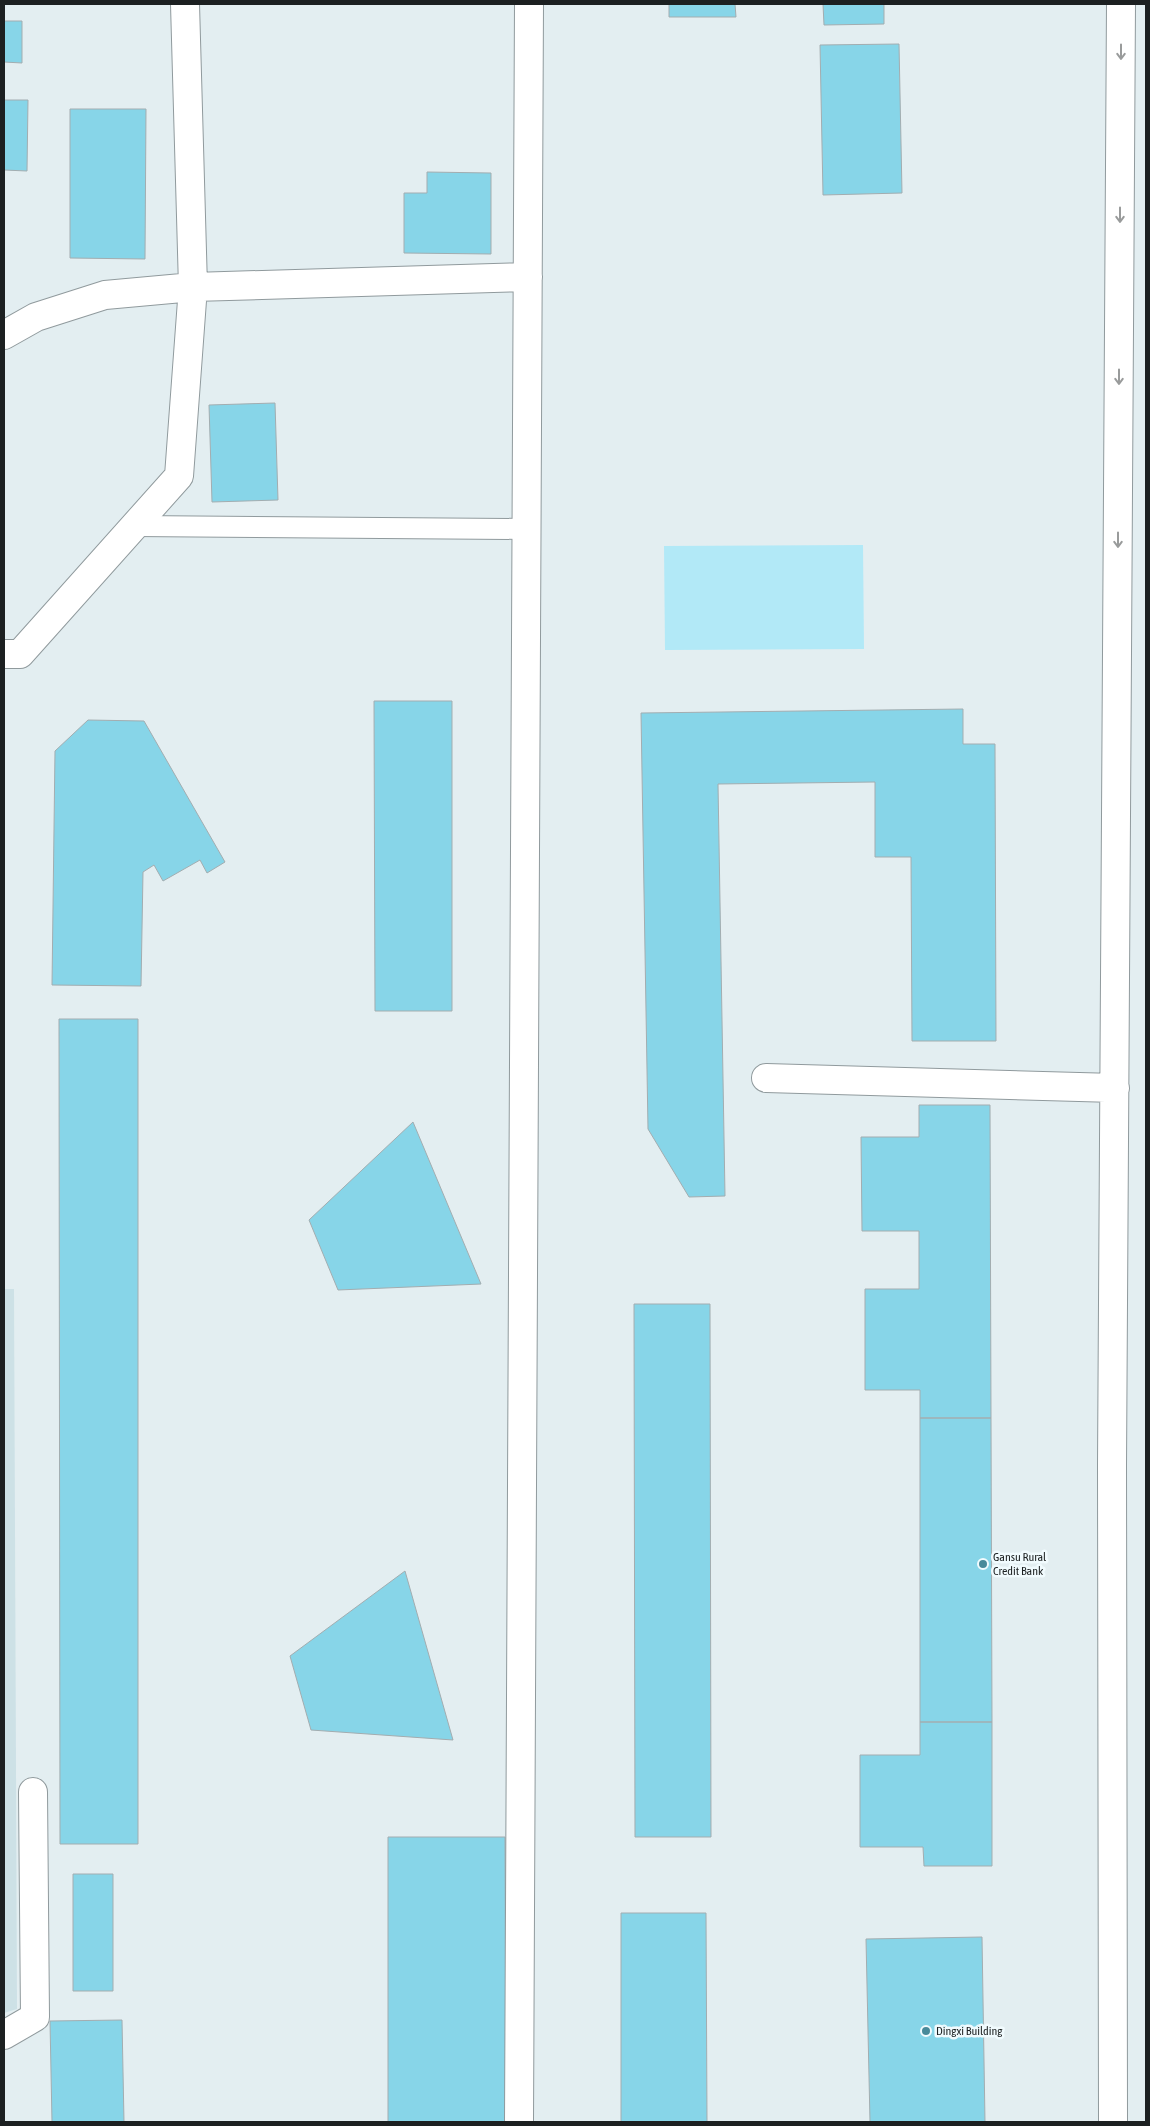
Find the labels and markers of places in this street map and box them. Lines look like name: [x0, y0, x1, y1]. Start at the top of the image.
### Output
place label: Gansu Rural Credit Bank: [993, 1550, 1047, 1578]
marker: Gansu Rural Credit Bank: [977, 1558, 989, 1570]
place label: Dingxi Building: [936, 2024, 1003, 2038]
marker: Dingxi Building: [920, 2025, 932, 2037]

